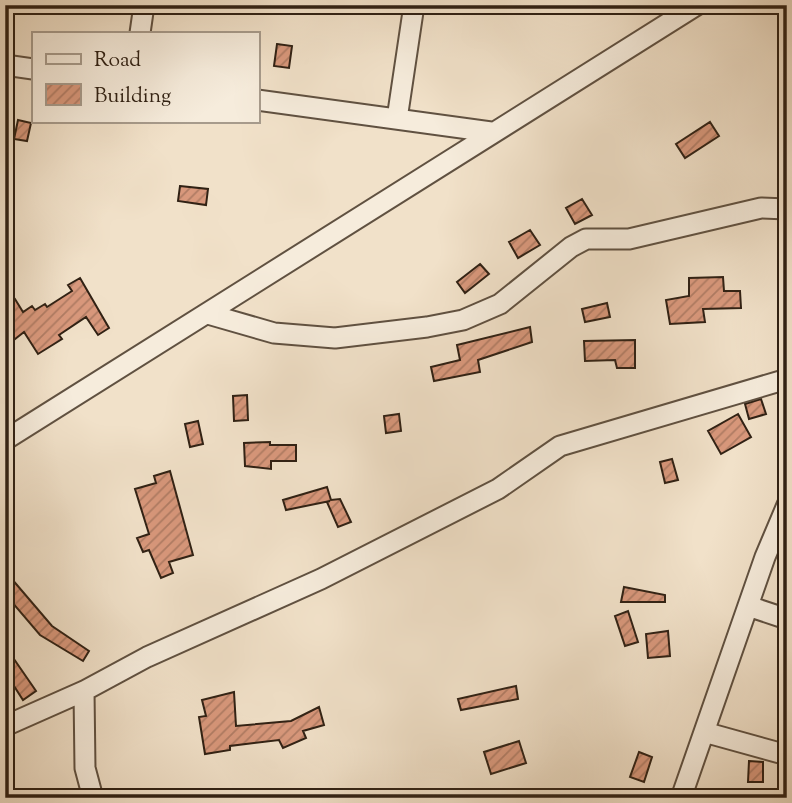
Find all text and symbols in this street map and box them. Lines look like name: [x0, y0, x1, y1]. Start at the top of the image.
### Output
legend: [32, 32, 259, 122]
text: Road: [94, 46, 141, 76]
text: Building: [94, 82, 171, 112]

